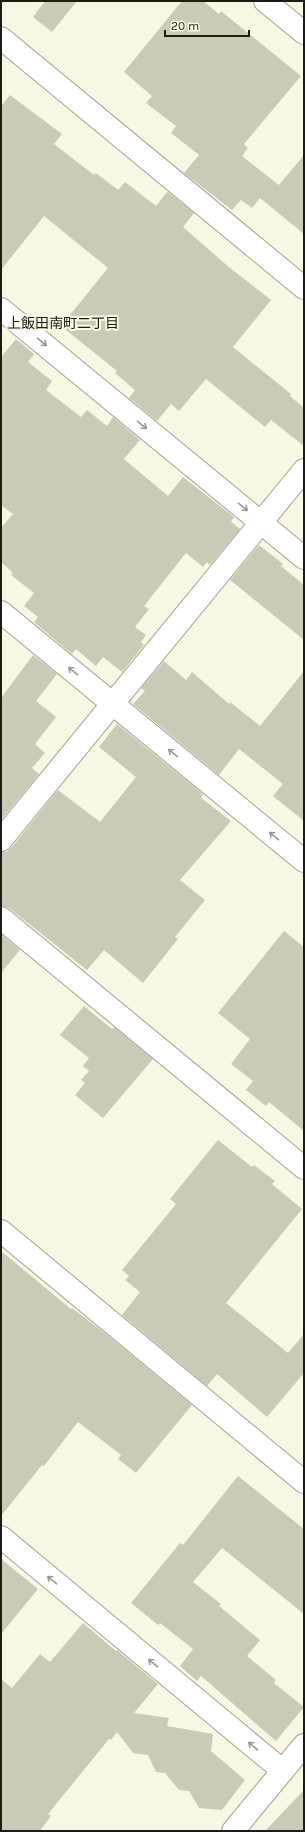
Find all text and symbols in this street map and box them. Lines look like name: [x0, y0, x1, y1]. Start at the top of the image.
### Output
scale bar: [165, 12, 249, 38]
text: 20 m: [171, 19, 199, 33]
district label: 上飯田南町二丁目: [7, 315, 119, 332]
one-way arrow: [37, 338, 47, 347]
one-way arrow: [137, 420, 148, 429]
one-way arrow: [237, 503, 248, 512]
one-way arrow: [68, 666, 78, 675]
one-way arrow: [168, 749, 179, 758]
one-way arrow: [268, 832, 279, 840]
one-way arrow: [47, 1575, 58, 1584]
one-way arrow: [147, 1658, 158, 1667]
one-way arrow: [247, 1741, 258, 1750]

